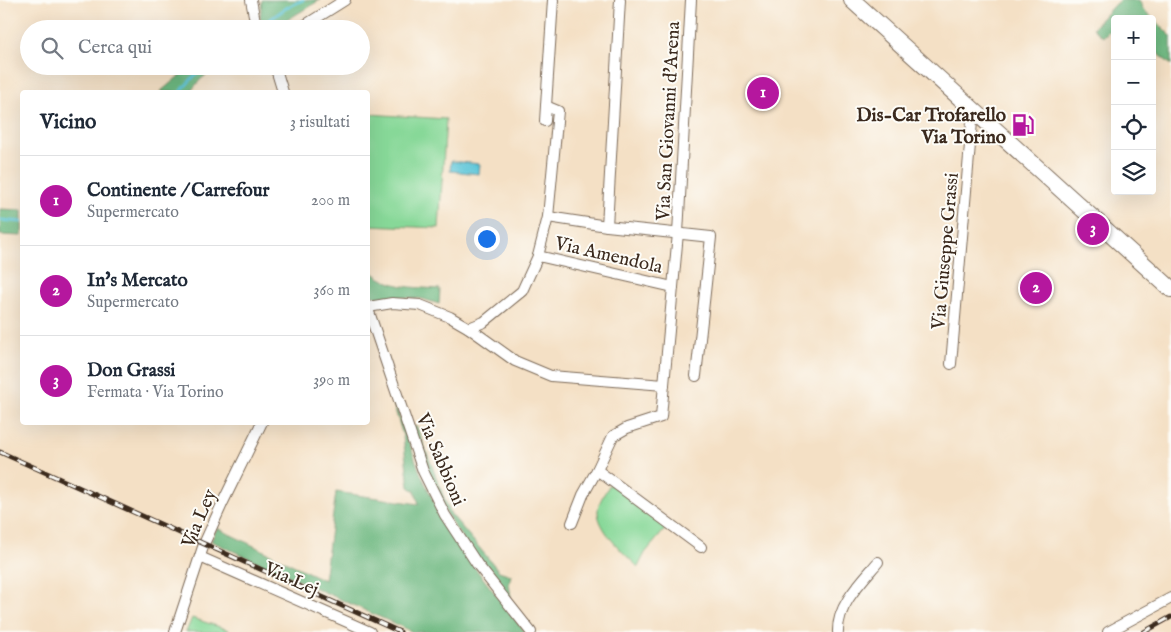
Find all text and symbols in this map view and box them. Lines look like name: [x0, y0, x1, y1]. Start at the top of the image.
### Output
map controls: [1111, 15, 1156, 195]
button: +: [1111, 15, 1156, 60]
search box: [20, 20, 370, 75]
street label: Via San Giovanni d'Arena: [652, 20, 686, 222]
icon: search: [38, 34, 66, 62]
text: Cerca qui: [78, 36, 152, 60]
button: −: [1111, 60, 1156, 105]
pin: 1: [747, 74, 779, 112]
place label: Dis-Car Trofarello Via Torino: [856, 104, 1006, 150]
button: locate: [1111, 105, 1156, 150]
text: Vicino: [40, 109, 96, 136]
fuel station icon: Dis-Car Trofarello Via Torino: [1010, 112, 1036, 138]
text: 3 risultati: [290, 113, 350, 133]
button: layers: [1111, 150, 1156, 195]
street label: Via Giuseppe Grassi: [927, 172, 965, 332]
text: Continente / Carrefour: [87, 179, 270, 203]
text: 1: [53, 191, 59, 211]
text: 200 m: [311, 191, 350, 211]
text: Supermercato: [87, 203, 179, 223]
pin: 3: [1077, 210, 1109, 248]
your location: [474, 226, 500, 252]
street label: Via Amendola: [551, 232, 666, 280]
text: In's Mercato: [87, 269, 188, 293]
pin: 2: [1020, 269, 1052, 307]
text: 2: [52, 281, 60, 301]
text: 360 m: [314, 281, 350, 301]
text: Supermercato: [87, 293, 179, 313]
text: Don Grassi: [87, 359, 175, 383]
text: 3: [53, 371, 59, 391]
text: 390 m: [313, 371, 350, 391]
text: Fermata · Via Torino: [87, 383, 224, 403]
street label: Via Sabbioni: [409, 409, 470, 510]
street label: Via Ley: [176, 485, 223, 553]
street label: Via Lej: [259, 557, 322, 602]

